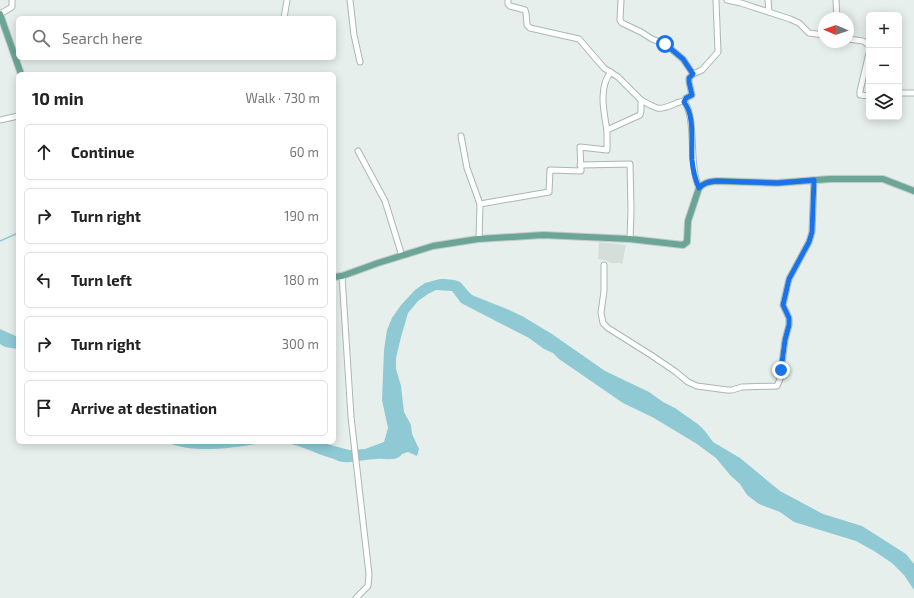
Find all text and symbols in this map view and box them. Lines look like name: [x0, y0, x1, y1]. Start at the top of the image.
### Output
north arrow: [818, 12, 854, 48]
map controls: [866, 12, 902, 120]
button: +: [866, 12, 902, 48]
search box: [16, 16, 336, 60]
icon: search: [30, 27, 52, 49]
text: Search here: [62, 29, 143, 47]
route start: [656, 35, 674, 53]
button: −: [866, 48, 902, 84]
button: layers: [866, 84, 902, 120]
text: 10 min: [32, 88, 84, 108]
text: Walk · 730 m: [245, 90, 320, 106]
icon: ahead: [33, 141, 55, 163]
text: Continue: [71, 143, 134, 161]
text: 60 m: [289, 144, 319, 160]
icon: right: [33, 205, 55, 227]
text: Turn right: [71, 207, 141, 225]
text: 190 m: [284, 208, 319, 224]
icon: left: [33, 269, 55, 291]
text: Turn left: [71, 271, 132, 289]
text: 180 m: [284, 272, 319, 288]
icon: right: [33, 333, 55, 355]
text: Turn right: [71, 335, 141, 353]
text: 300 m: [282, 336, 319, 352]
route end: [772, 361, 790, 379]
icon: arrive: [33, 397, 55, 419]
text: Arrive at destination: [71, 399, 217, 417]

